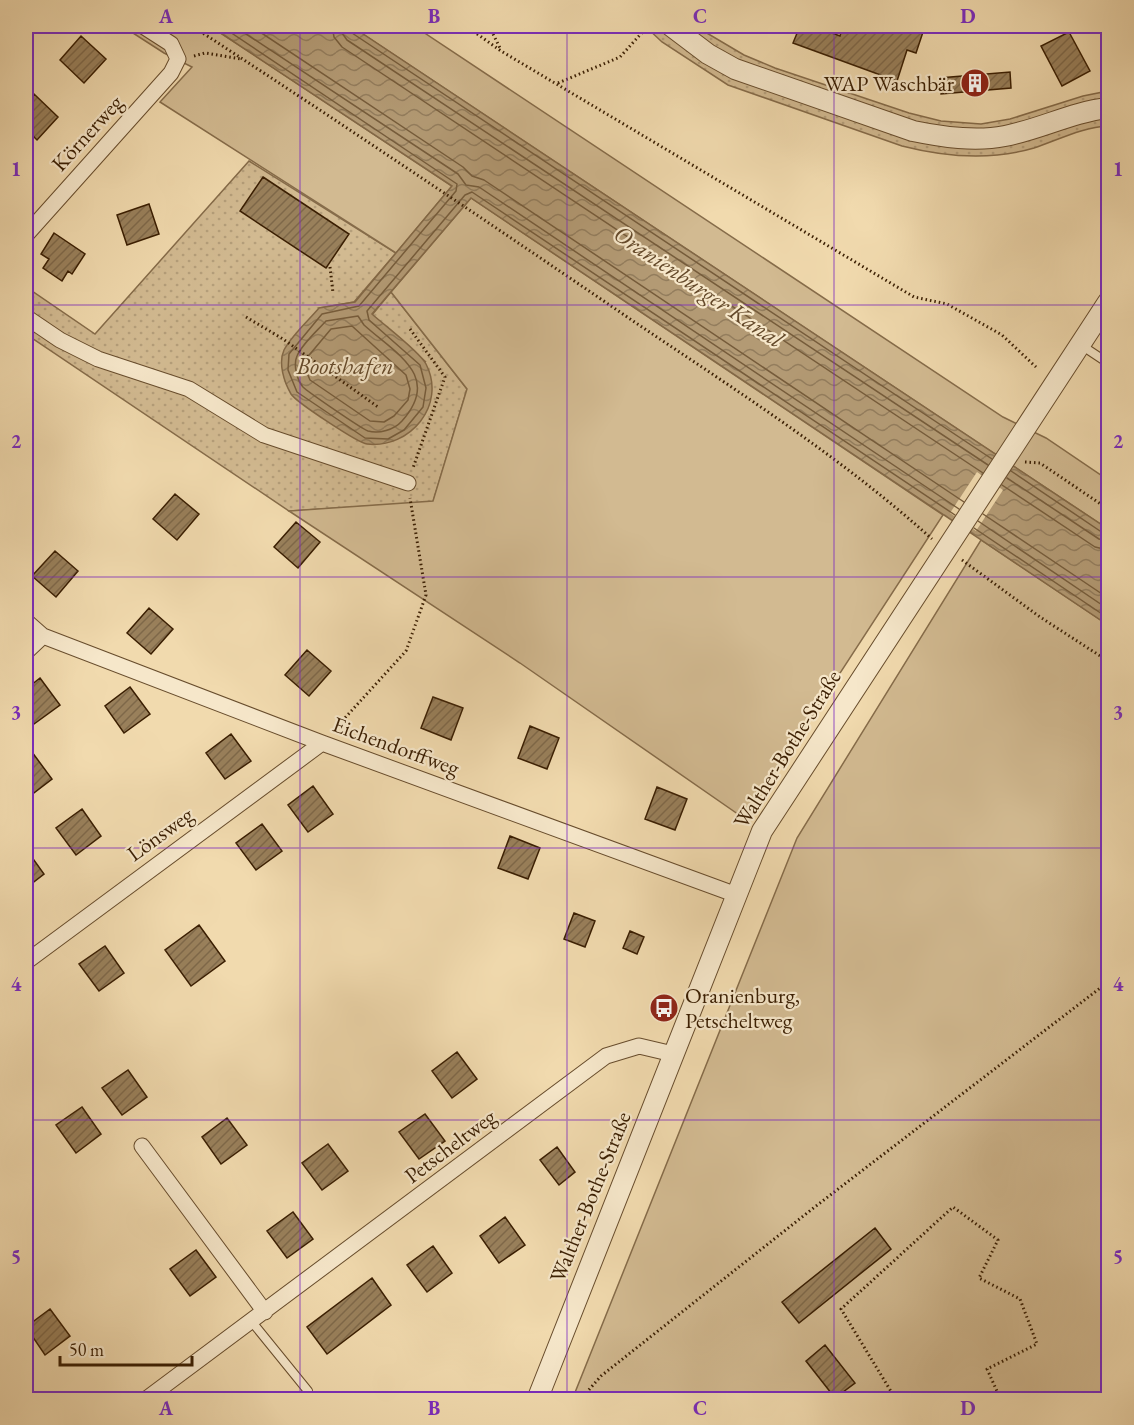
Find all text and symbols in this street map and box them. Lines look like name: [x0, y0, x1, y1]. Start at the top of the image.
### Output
text: A: [158, 3, 174, 29]
text: B: [428, 3, 440, 29]
text: C: [693, 3, 707, 29]
text: D: [960, 3, 976, 29]
building icon: WAP Waschbär: [959, 67, 991, 99]
place label: WAP Waschbär: [824, 69, 955, 98]
street label: Körnerweg: [45, 88, 129, 177]
text: 1: [11, 156, 21, 182]
text: 1: [1113, 156, 1123, 182]
water label: Oranienburger Kanal: [608, 218, 791, 355]
water label: Bootshafen: [295, 350, 394, 381]
text: 2: [11, 428, 22, 454]
text: 2: [1113, 428, 1124, 454]
street label: Walther-Bothe-Straße: [727, 664, 848, 834]
text: 3: [11, 699, 21, 725]
text: 3: [1113, 699, 1123, 725]
street label: Eichendorffweg: [329, 710, 464, 783]
street label: Lönsweg: [121, 800, 199, 868]
text: 4: [11, 971, 22, 997]
text: 4: [1113, 971, 1124, 997]
place label: Oranienburg, Petscheltweg: [685, 981, 800, 1035]
bus stop icon: Oranienburg, Petscheltweg: [648, 992, 680, 1024]
street label: Petscheltweg: [398, 1102, 502, 1190]
street label: Walther-Bothe-Straße: [543, 1107, 638, 1287]
text: 5: [11, 1243, 21, 1269]
text: 5: [1113, 1243, 1123, 1269]
scale bar: [60, 1329, 192, 1367]
text: 50 m: [69, 1338, 104, 1361]
text: A: [158, 1395, 174, 1421]
text: B: [428, 1395, 440, 1421]
text: C: [693, 1395, 707, 1421]
text: D: [960, 1395, 976, 1421]

